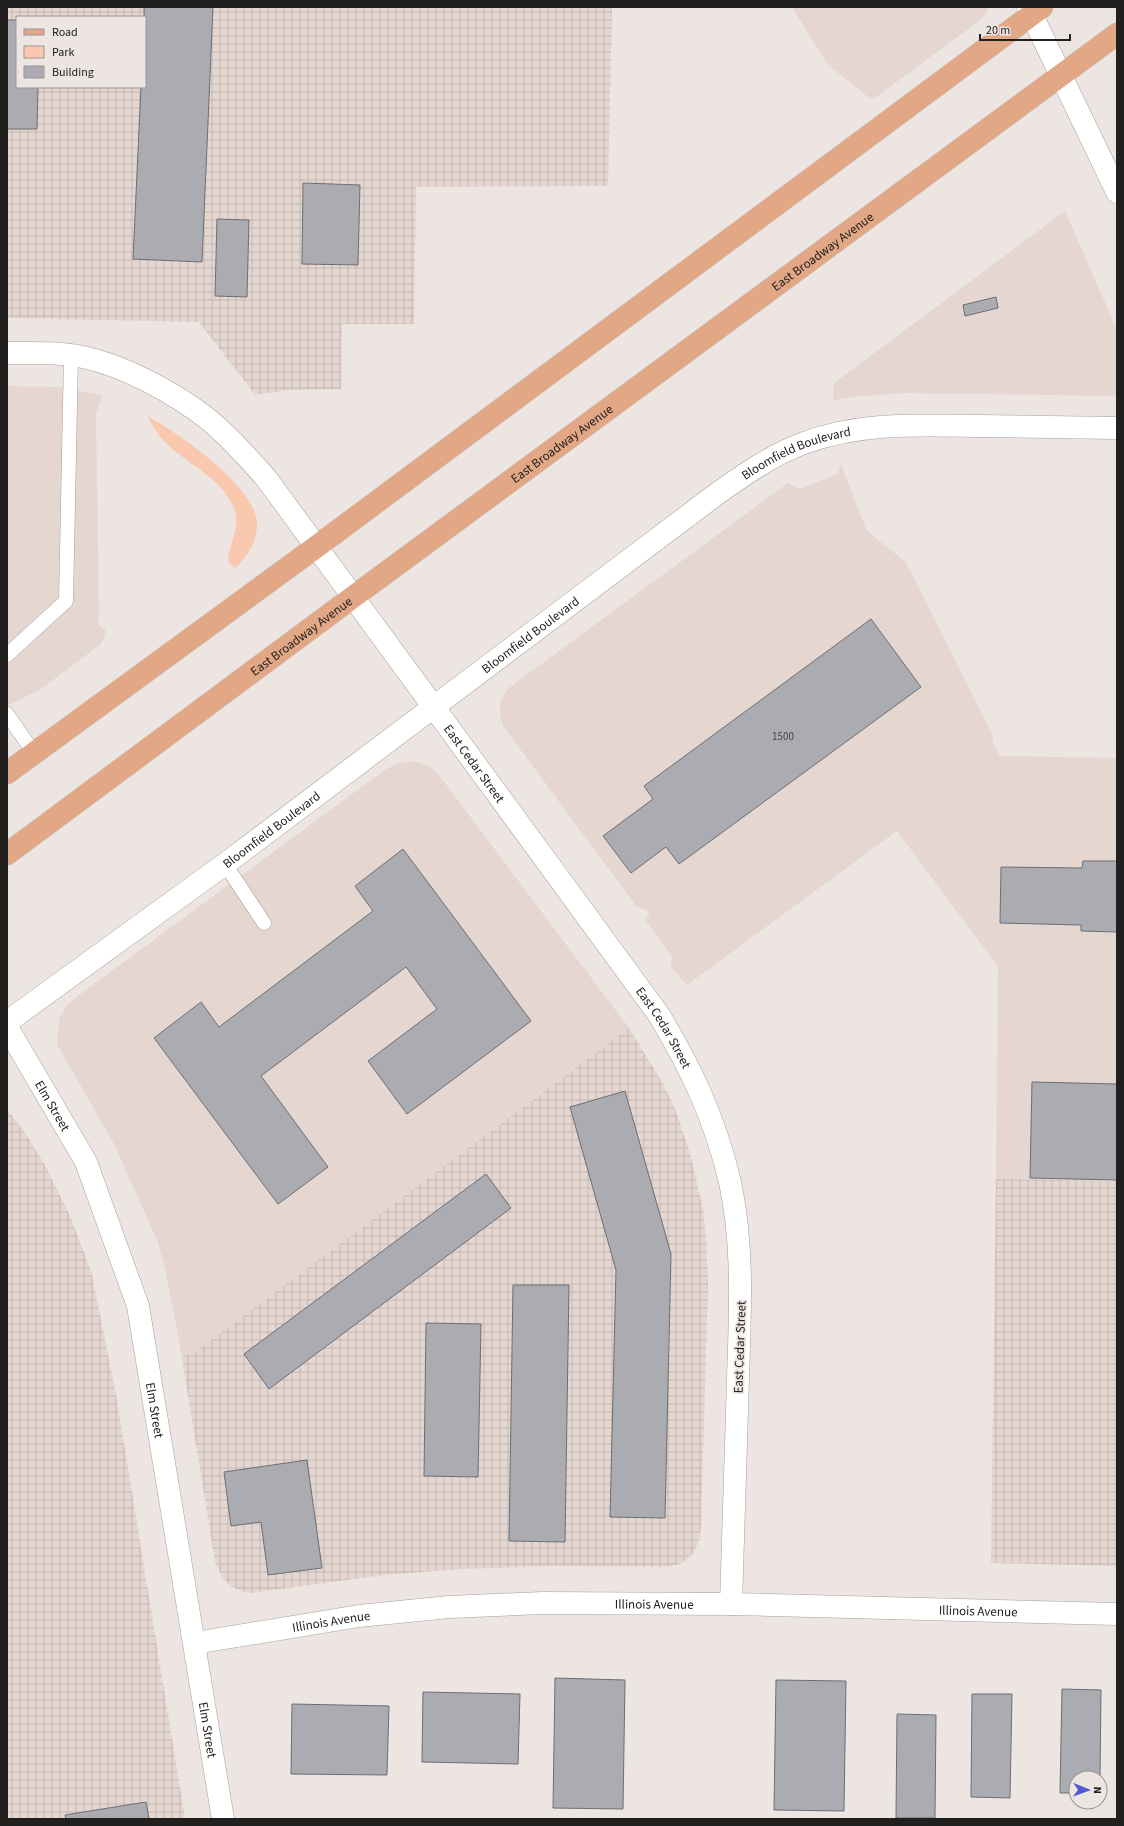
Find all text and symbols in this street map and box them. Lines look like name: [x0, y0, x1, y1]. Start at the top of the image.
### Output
legend: [16, 16, 146, 88]
scale bar: [980, 16, 1070, 42]
text: 20 m: [986, 22, 1010, 39]
text: Road: [52, 24, 78, 41]
text: Park: [52, 44, 74, 61]
text: Building: [52, 64, 94, 81]
street label: East Broadway Avenue: [768, 208, 878, 296]
street label: East Broadway Avenue: [507, 400, 617, 488]
street label: Bloomfield Boulevard: [738, 423, 852, 484]
street label: East Broadway Avenue: [247, 593, 356, 680]
street label: Bloomfield Boulevard: [478, 593, 583, 678]
street label: East Cedar Street: [439, 721, 509, 807]
house number: 1500: [772, 729, 794, 744]
street label: Bloomfield Boulevard: [219, 787, 324, 873]
street label: East Cedar Street: [631, 983, 695, 1072]
street label: Elm Street: [30, 1077, 74, 1135]
street label: East Cedar Street: [729, 1300, 751, 1394]
street label: Elm Street: [141, 1381, 168, 1440]
street label: Illinois Avenue: [615, 1595, 694, 1614]
street label: Illinois Avenue: [939, 1601, 1018, 1621]
street label: Illinois Avenue: [291, 1607, 371, 1637]
street label: Elm Street: [194, 1701, 221, 1760]
north arrow: [1068, 1770, 1108, 1810]
text: N: [1090, 1786, 1105, 1794]

